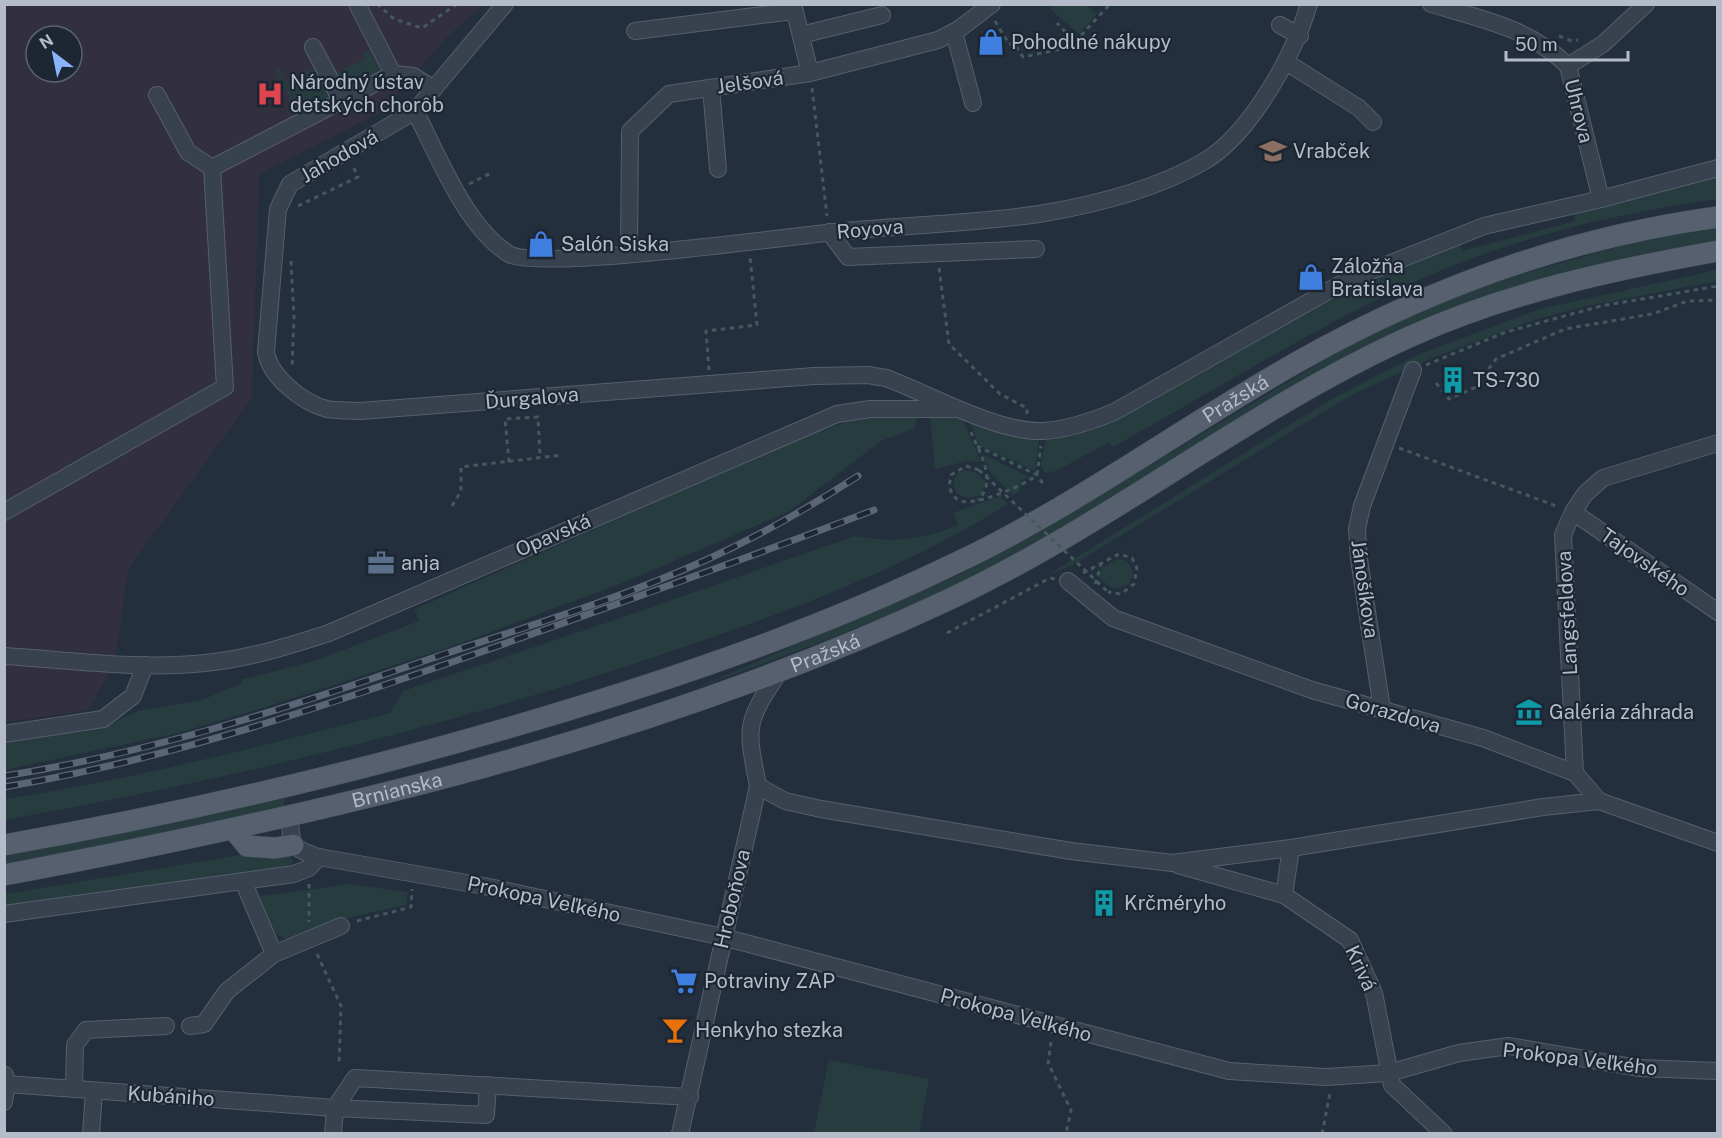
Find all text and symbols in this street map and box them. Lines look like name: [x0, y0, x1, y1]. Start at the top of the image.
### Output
north arrow: [24, 24, 84, 84]
scale bar: [1506, 24, 1628, 62]
shop icon: Pohodlné nákupy: [976, 27, 1006, 57]
text: N: [36, 30, 57, 53]
place label: Pohodlné nákupy: [1011, 30, 1171, 54]
text: 50 m: [1515, 34, 1558, 55]
street label: Jelšová: [715, 65, 785, 99]
place label: Národný ústav detských chorôb: [290, 70, 444, 117]
street label: Uhrova: [1559, 76, 1599, 146]
hospital icon: Národný ústav detských chorôb: [255, 79, 285, 109]
street label: Jahodová: [296, 124, 382, 188]
school or university icon: Vrabček: [1258, 136, 1288, 166]
place label: Vrabček: [1293, 139, 1370, 163]
street label: Royova: [836, 214, 904, 244]
shop icon: Salón Siska: [526, 229, 556, 259]
place label: Salón Siska: [561, 232, 669, 256]
place label: Záložňa Bratislava: [1331, 254, 1423, 301]
shop icon: Záložňa Bratislava: [1296, 262, 1326, 292]
building icon: TS-730: [1438, 365, 1468, 395]
place label: TS-730: [1473, 368, 1540, 392]
street label: Pražská: [1198, 369, 1273, 428]
street label: Ďurgalova: [484, 382, 580, 414]
street label: Opavská: [512, 509, 594, 561]
street label: Tajovského: [1596, 523, 1694, 601]
street label: Jánošíkova: [1346, 538, 1384, 640]
office icon: anja: [366, 548, 396, 578]
street label: Langsfeldova: [1552, 550, 1582, 676]
place label: anja: [401, 551, 440, 575]
street label: Pražská: [787, 628, 864, 678]
street label: Gorazdova: [1343, 688, 1443, 738]
museum icon: Galéria záhrada: [1514, 697, 1544, 727]
place label: Galéria záhrada: [1549, 700, 1694, 724]
street label: Brnianska: [349, 767, 445, 813]
street label: Hroboňova: [709, 847, 755, 951]
street label: Prokopa Veľkého: [465, 871, 623, 927]
building icon: Krčméryho: [1089, 888, 1119, 918]
place label: Krčméryho: [1124, 891, 1226, 915]
street label: Krivá: [1340, 941, 1382, 995]
supermarket icon: Potraviny ZAP: [669, 966, 699, 996]
place label: Potraviny ZAP: [704, 969, 835, 993]
street label: Prokopa Veľkého: [938, 983, 1094, 1047]
bar icon: Henkyho stezka: [660, 1015, 690, 1045]
place label: Henkyho stezka: [695, 1018, 843, 1042]
street label: Prokopa Veľkého: [1501, 1038, 1659, 1080]
street label: Kubániho: [127, 1081, 215, 1111]

